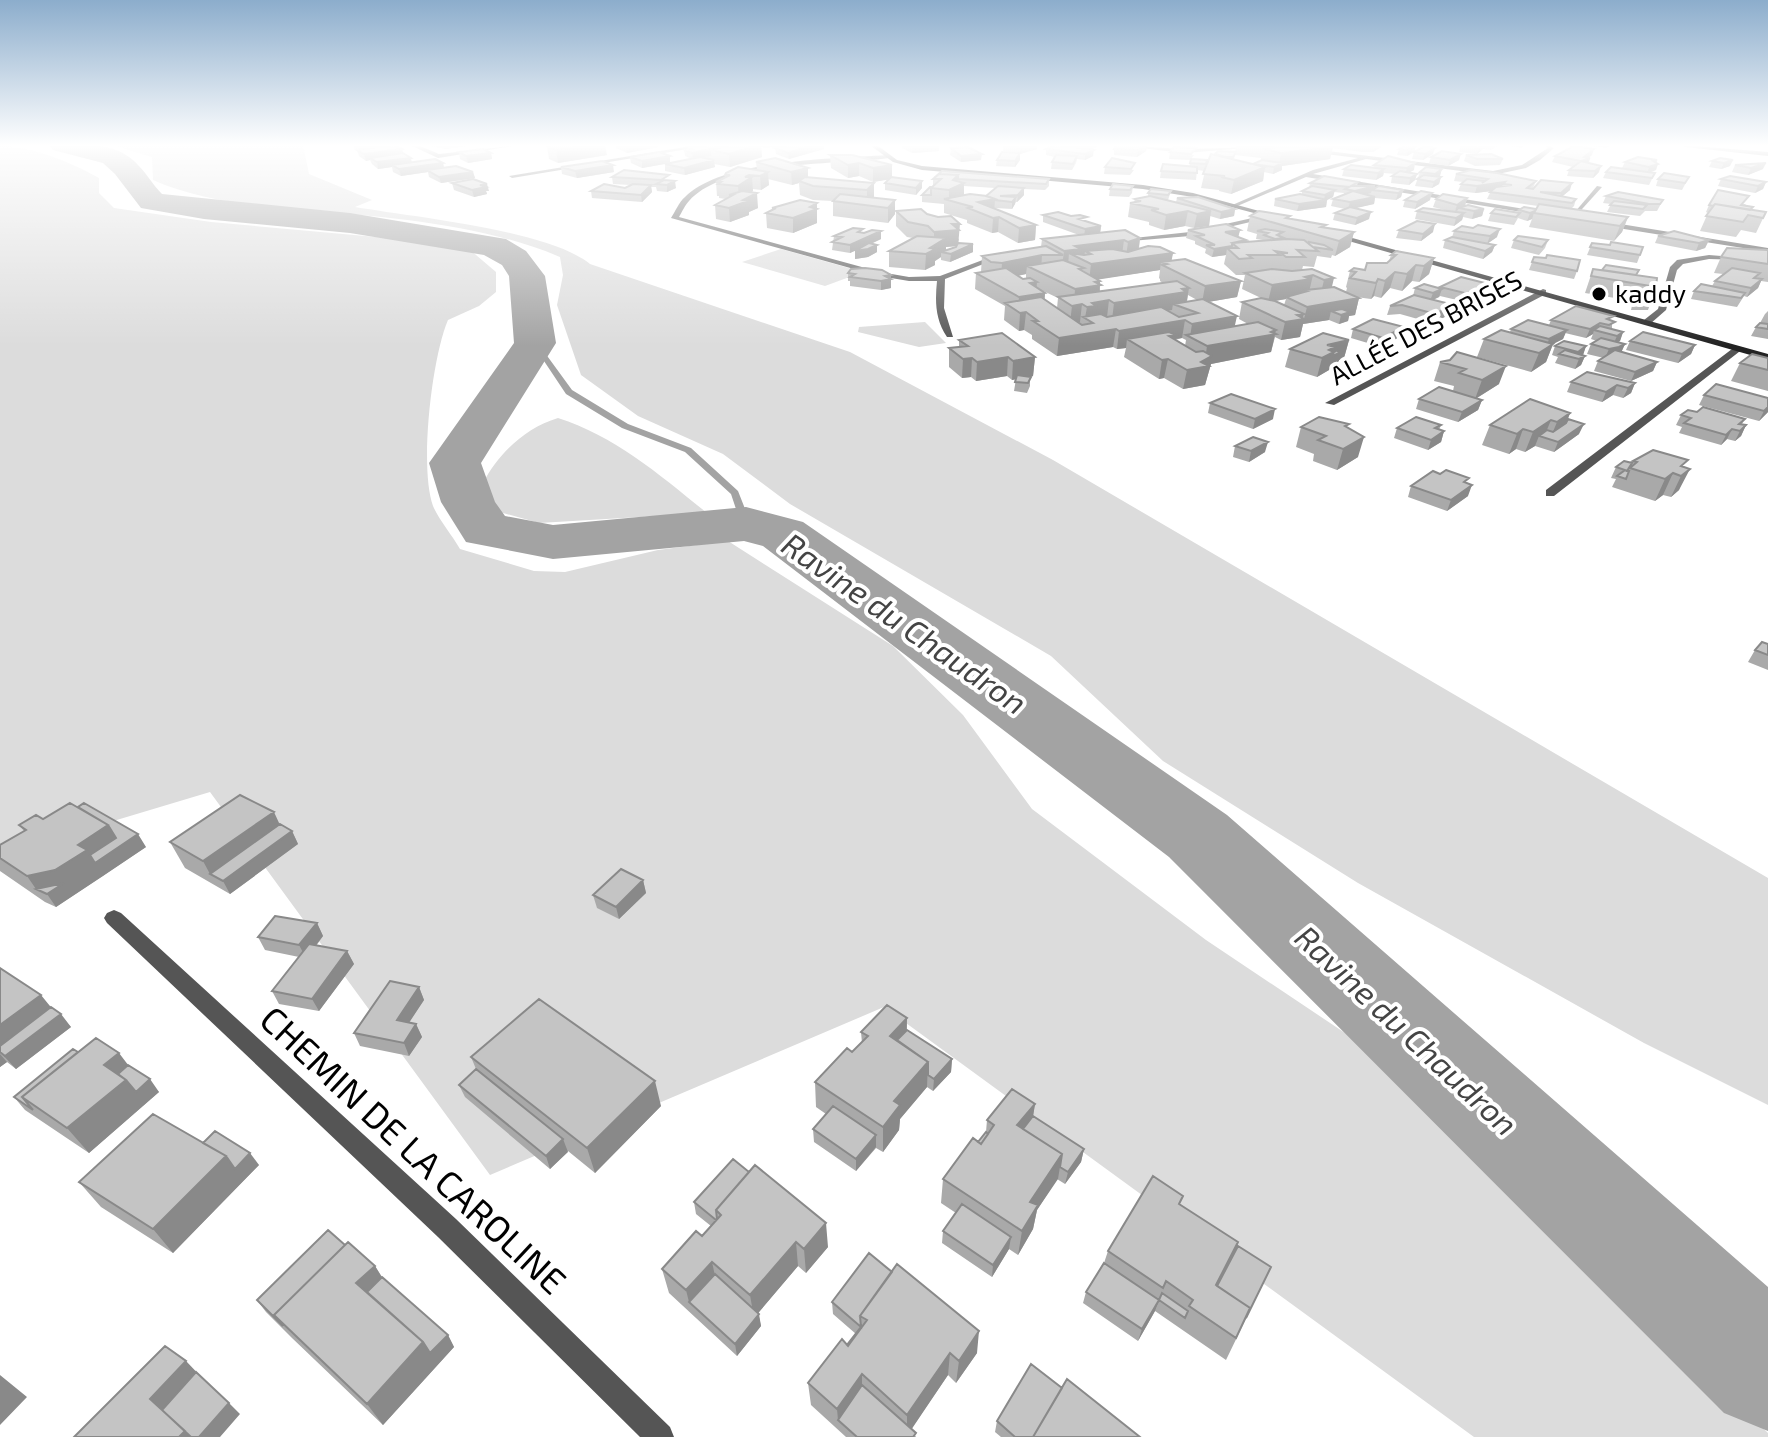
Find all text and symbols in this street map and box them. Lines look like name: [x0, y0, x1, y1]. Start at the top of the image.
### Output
street label: ALLÉE DES BRISES: [1324, 263, 1527, 390]
place label: kaddy: [1615, 277, 1686, 308]
marker: kaddy: [1590, 285, 1608, 303]
water label: Ravine du Chaudron: [776, 524, 1035, 721]
water label: Ravine du Chaudron: [1289, 917, 1526, 1142]
street label: CHEMIN DE LA CAROLINE: [252, 996, 576, 1302]

